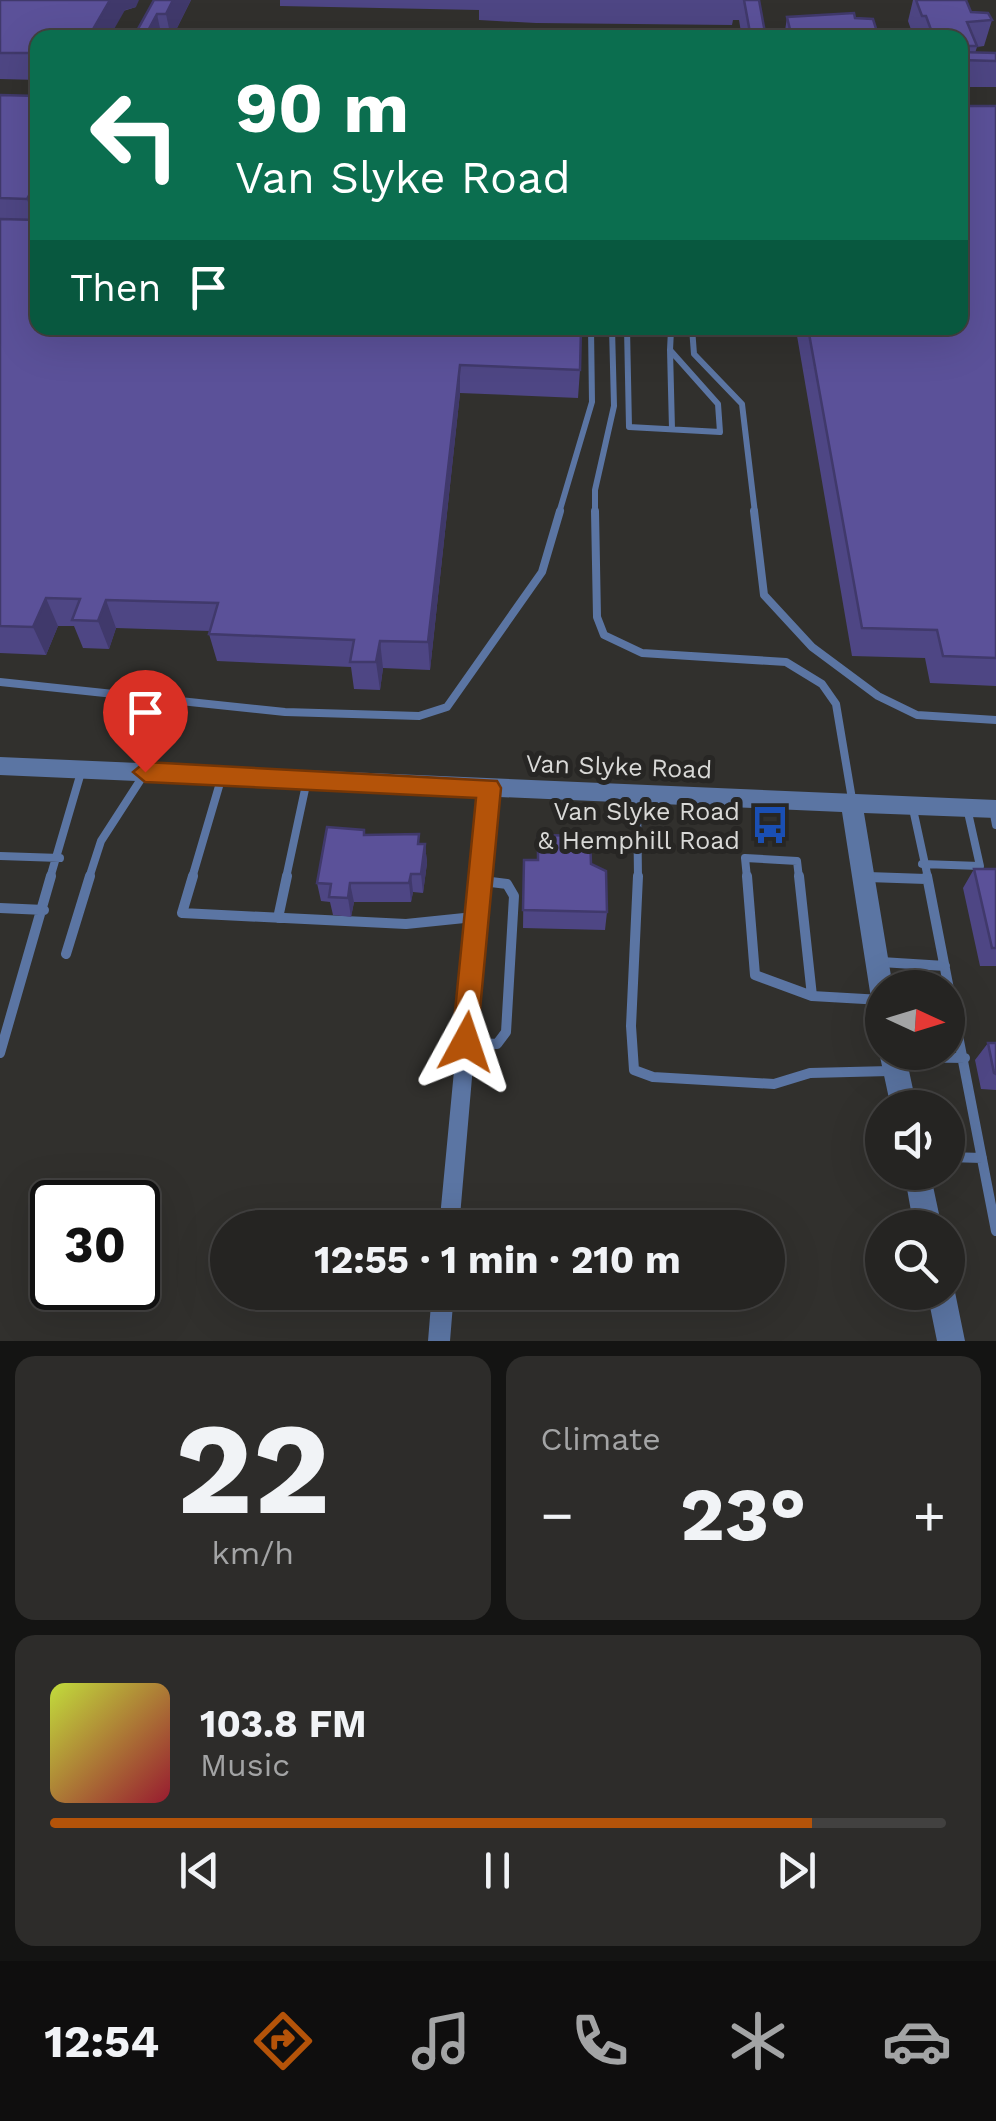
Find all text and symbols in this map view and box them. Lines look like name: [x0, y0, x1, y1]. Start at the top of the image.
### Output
text: 90 m: [235, 67, 409, 149]
icon: left: [70, 70, 200, 200]
text: Van Slyke Road: [235, 151, 571, 204]
icon: arrive: [181, 260, 236, 315]
text: Then: [70, 266, 161, 310]
pin: [103, 670, 188, 773]
icon: arrive: [118, 685, 173, 740]
street label: Van Slyke Road: [525, 749, 713, 784]
place label: Van Slyke Road & Hemphill Road: [538, 797, 740, 855]
bus stop icon: Van Slyke Road & Hemphill Road: [749, 804, 791, 846]
north arrow: [865, 970, 965, 1070]
map controls: [865, 970, 965, 1310]
position arrow: [414, 990, 518, 1094]
button: sound: [865, 1090, 965, 1190]
speed limit sign: 30: [30, 1180, 160, 1310]
button: search: [865, 1210, 965, 1310]
text: 12:55 · 1 min · 210 m: [314, 1238, 681, 1282]
text: 22: [175, 1392, 330, 1545]
text: Climate: [541, 1420, 661, 1458]
text: 23°: [680, 1470, 806, 1558]
text: −: [541, 1483, 574, 1547]
text: +: [913, 1483, 946, 1547]
text: km/h: [212, 1534, 294, 1572]
text: 103.8 FM: [200, 1702, 367, 1746]
text: Music: [200, 1746, 290, 1784]
icon: previous: [172, 1843, 227, 1898]
icon: pause: [470, 1843, 525, 1898]
icon: next: [769, 1843, 824, 1898]
icon: directions: [248, 2006, 318, 2076]
icon: music: [406, 2006, 476, 2076]
icon: phone: [565, 2006, 635, 2076]
icon: climate: [723, 2006, 793, 2076]
icon: car: [882, 2006, 952, 2076]
text: 12:54: [44, 2015, 159, 2068]

